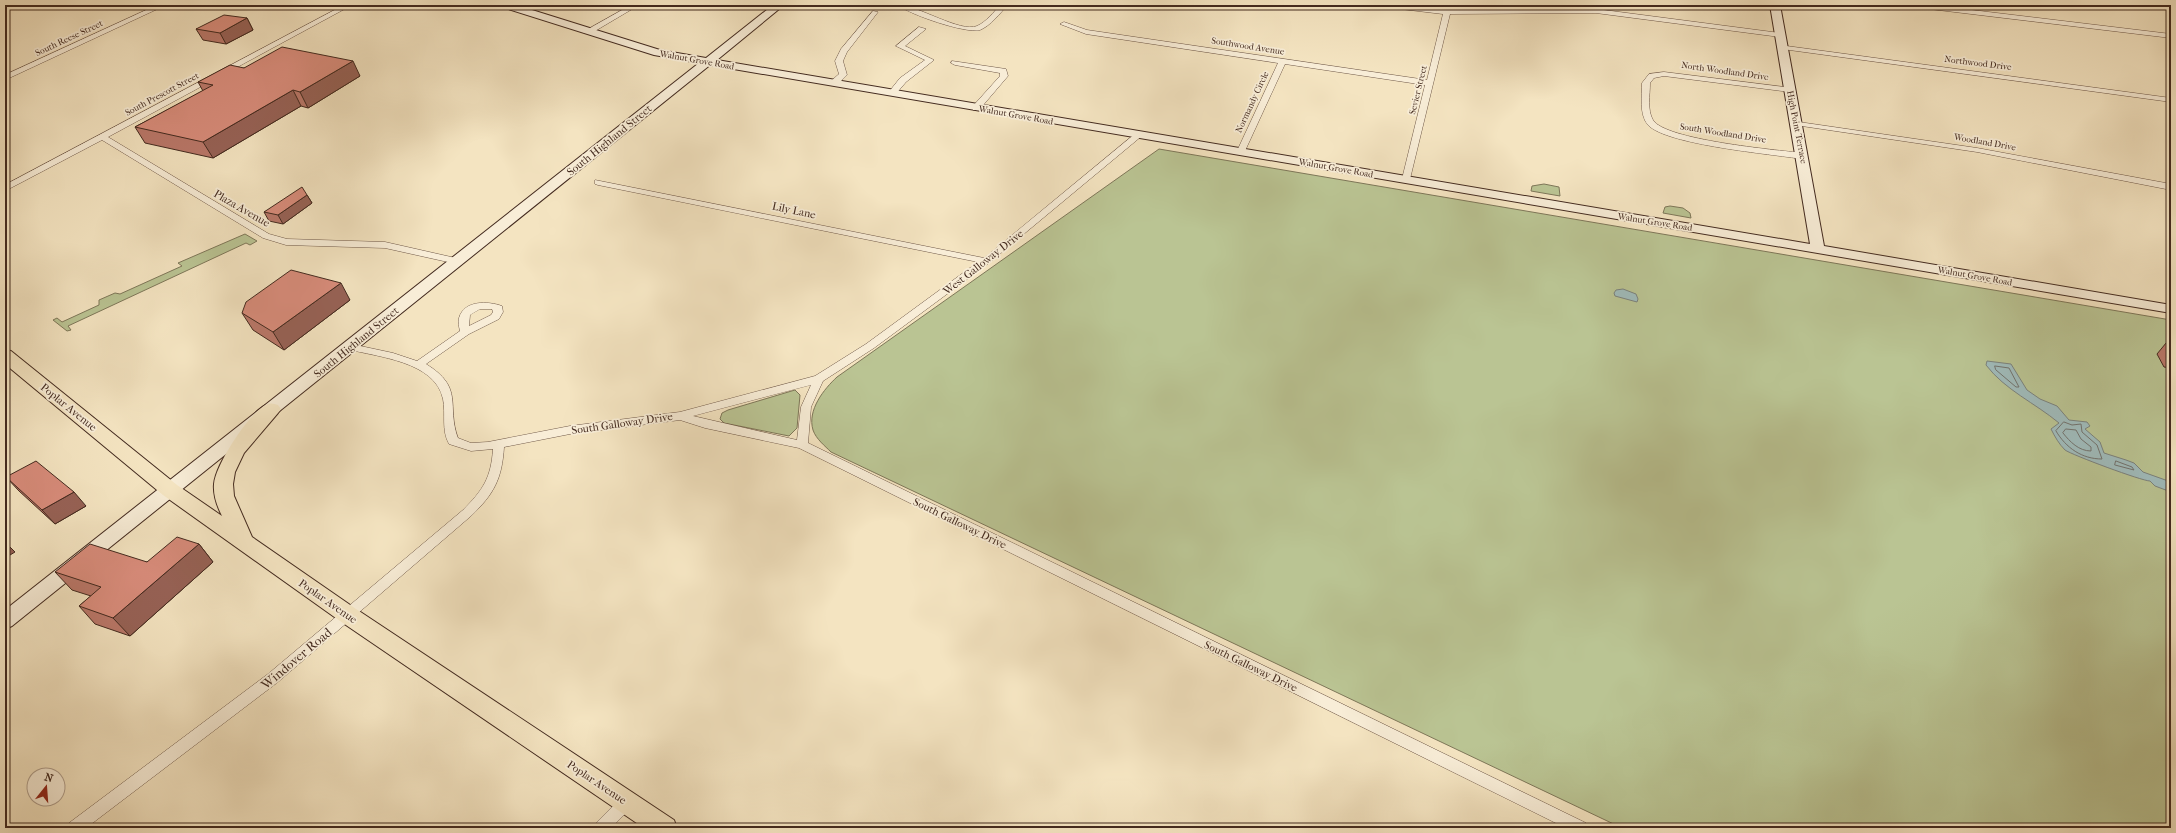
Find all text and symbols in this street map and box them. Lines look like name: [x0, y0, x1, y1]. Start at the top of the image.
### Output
street label: South Reese Street: [34, 18, 105, 58]
street label: Southwood Avenue: [1211, 35, 1286, 57]
street label: Walnut Grove Road: [658, 48, 735, 71]
street label: Northwood Drive: [1944, 54, 2013, 72]
street label: North Woodland Drive: [1681, 60, 1770, 82]
street label: Sevier Street: [1407, 64, 1429, 116]
street label: Normandy Circle: [1233, 69, 1271, 134]
street label: South Prescott Street: [123, 70, 201, 118]
street label: High Point Terrace: [1785, 90, 1809, 165]
street label: South Highland Street: [564, 102, 654, 179]
street label: Walnut Grove Road: [977, 103, 1054, 126]
street label: South Woodland Drive: [1679, 121, 1767, 145]
street label: Woodland Drive: [1952, 131, 2017, 152]
street label: Walnut Grove Road: [1297, 156, 1374, 179]
street label: Plaza Avenue: [211, 187, 273, 230]
street label: Lily Lane: [771, 200, 818, 222]
street label: Walnut Grove Road: [1616, 211, 1693, 233]
street label: West Galloway Drive: [940, 227, 1026, 298]
street label: Walnut Grove Road: [1936, 264, 2013, 287]
street label: South Highland Street: [311, 304, 401, 381]
street label: Poplar Avenue: [38, 381, 100, 434]
street label: South Galloway Drive: [571, 410, 674, 437]
street label: South Galloway Drive: [911, 495, 1009, 552]
street label: Poplar Avenue: [296, 576, 360, 627]
street label: Windover Road: [257, 624, 335, 693]
street label: South Galloway Drive: [1202, 638, 1300, 695]
street label: Poplar Avenue: [565, 758, 629, 807]
north arrow: [26, 767, 66, 807]
text: N: [43, 770, 55, 786]

